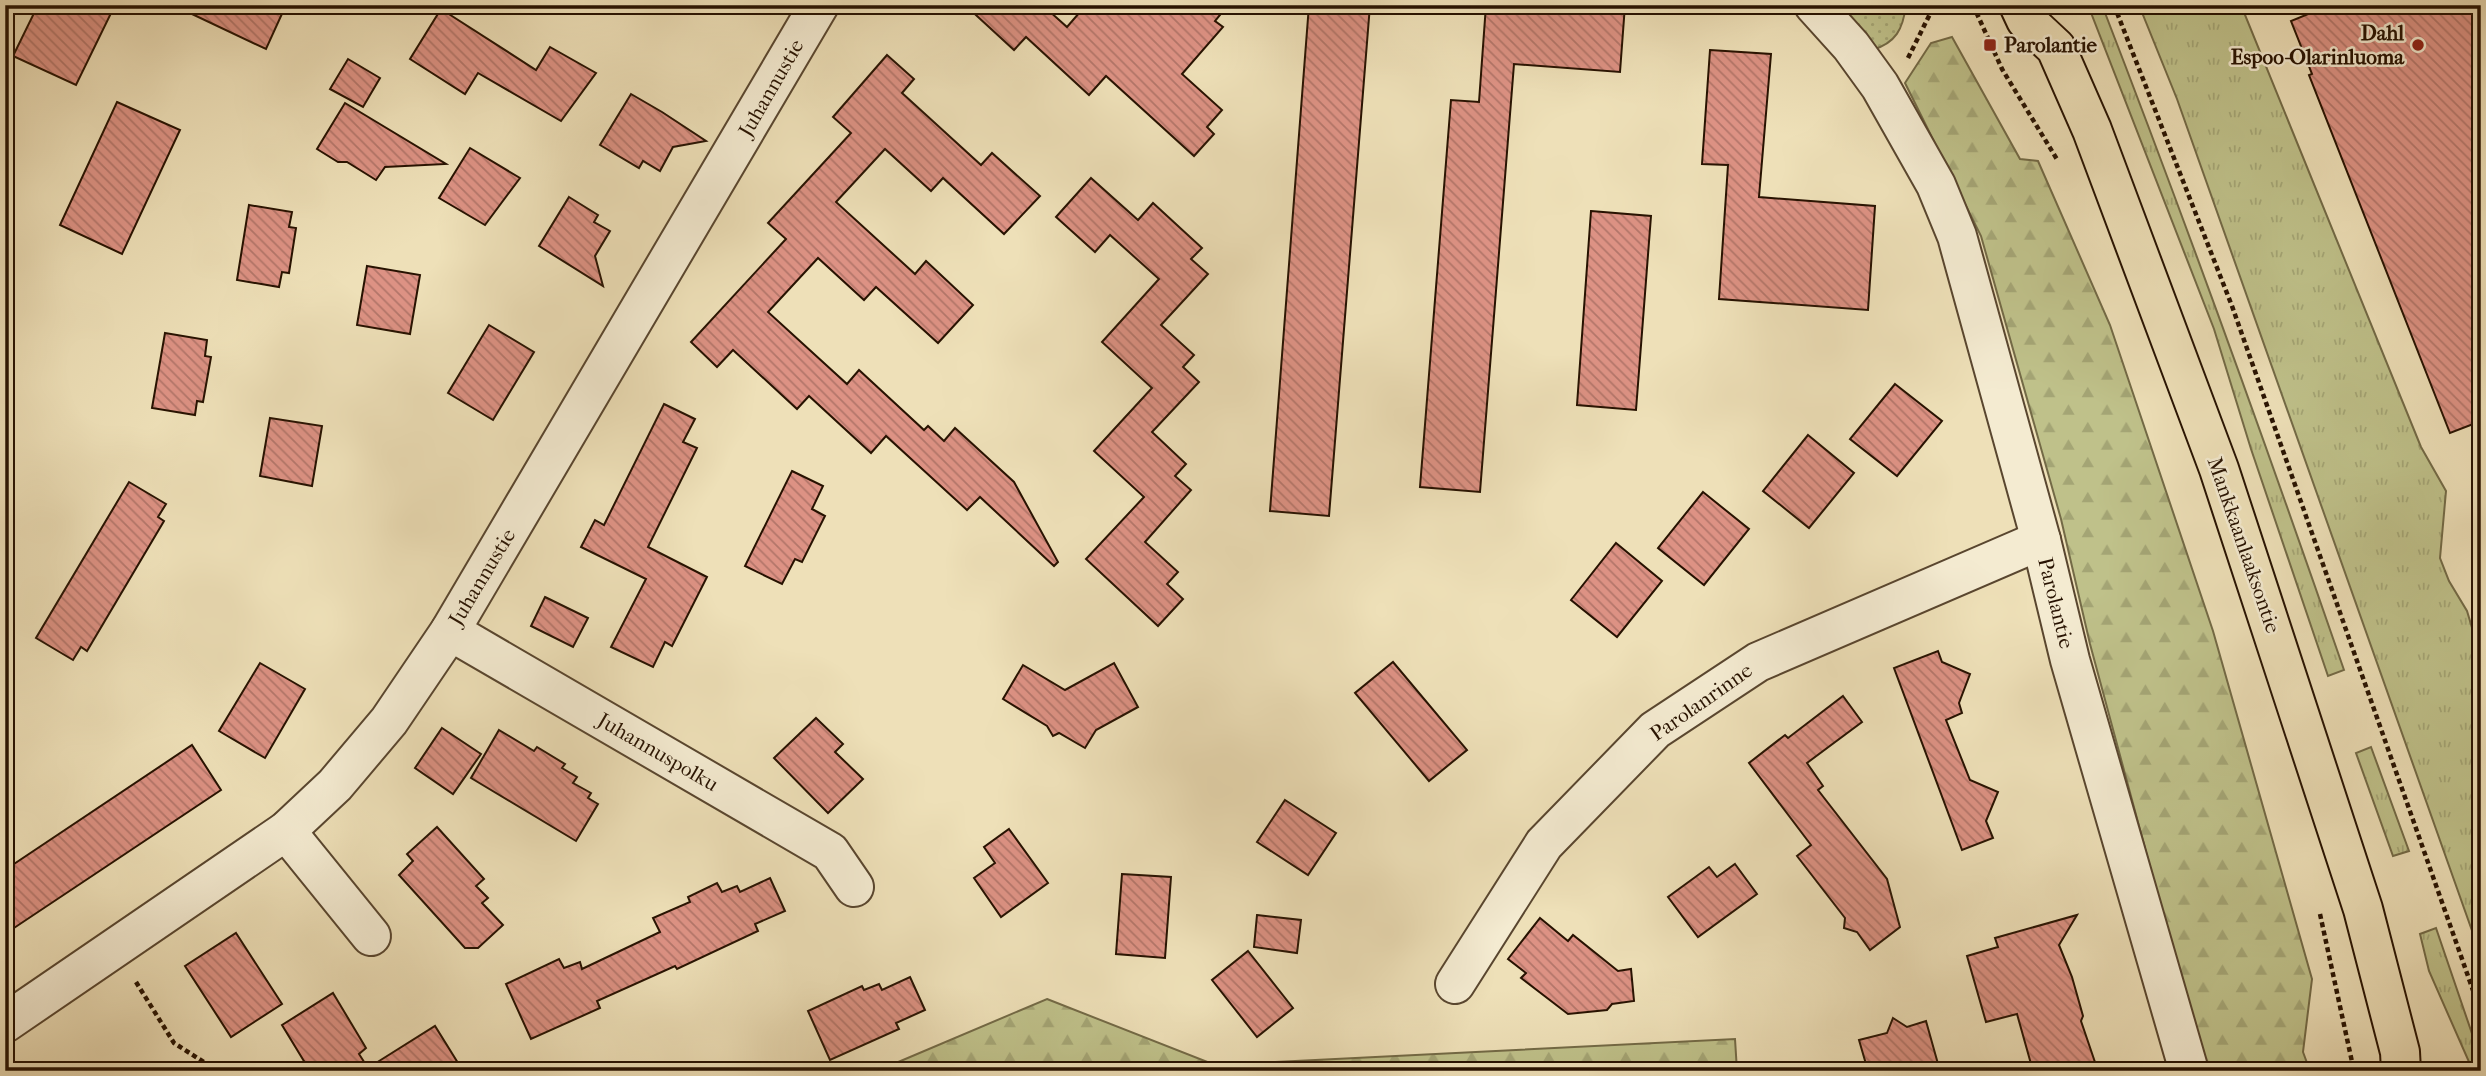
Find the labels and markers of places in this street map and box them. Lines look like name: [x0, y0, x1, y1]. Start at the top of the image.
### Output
place label: Dahl Espoo-Olarinluoma: [2231, 21, 2405, 69]
place label: Parolantie: [2004, 33, 2098, 57]
marker: Parolantie: [1982, 37, 1998, 53]
marker: Dahl Espoo-Olarinluoma: [2410, 37, 2426, 53]

